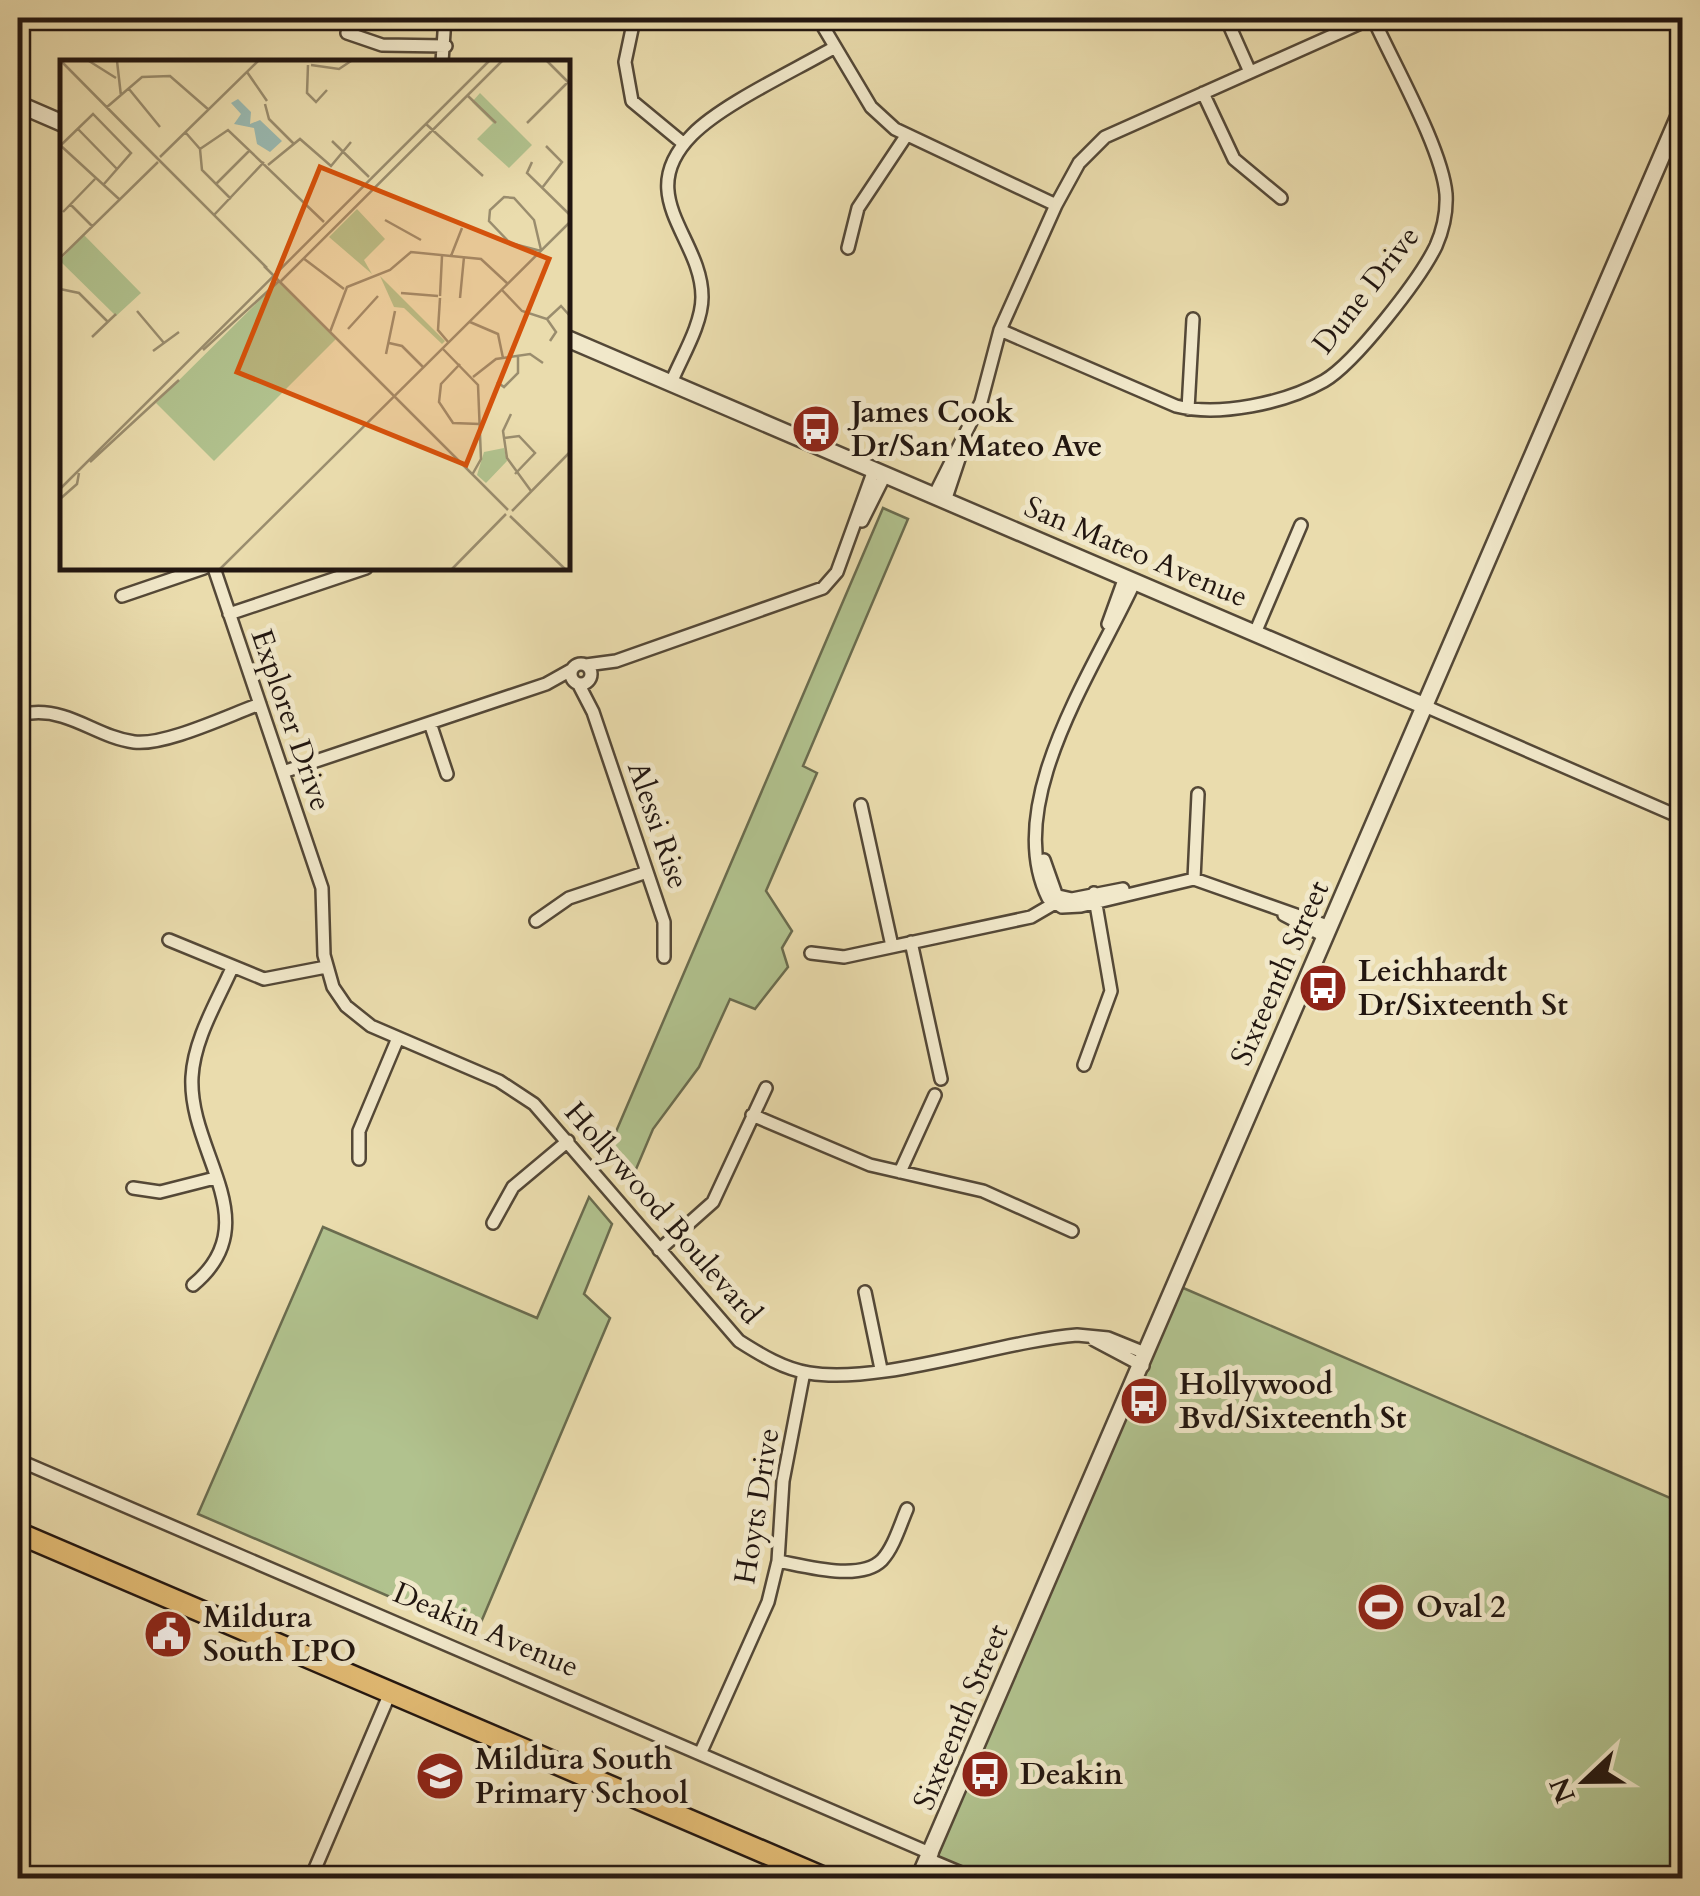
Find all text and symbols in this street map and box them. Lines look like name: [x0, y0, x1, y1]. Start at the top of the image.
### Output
inset map: [60, 60, 570, 570]
street label: Dune Drive: [1303, 217, 1429, 363]
place label: James Cook Dr/San Mateo Ave: [847, 392, 1102, 467]
bus stop icon: James Cook Dr/San Mateo Ave: [790, 403, 842, 455]
street label: San Mateo Avenue: [1018, 486, 1254, 618]
street label: Explorer Drive: [241, 624, 341, 816]
street label: Alessi Rise: [617, 756, 699, 894]
street label: Sixteenth Street: [1221, 874, 1339, 1072]
place label: Leichhardt Dr/Sixteenth St: [1358, 951, 1568, 1026]
bus stop icon: Leichhardt Dr/Sixteenth St: [1297, 962, 1349, 1014]
street label: Hollywood Boulevard: [555, 1093, 771, 1333]
place label: Hollywood Bvd/Sixteenth St: [1179, 1364, 1407, 1439]
bus stop icon: Hollywood Bvd/Sixteenth St: [1118, 1375, 1170, 1427]
street label: Hoyts Drive: [724, 1425, 790, 1587]
street label: Deakin Avenue: [387, 1572, 585, 1688]
sports icon: Oval 2: [1355, 1581, 1407, 1633]
place label: Oval 2: [1416, 1587, 1506, 1628]
place label: Mildura South LPO: [203, 1597, 356, 1672]
public building icon: Mildura South LPO: [142, 1608, 194, 1660]
street label: Sixteenth Street: [903, 1617, 1019, 1816]
north arrow: [1535, 1731, 1635, 1831]
place label: Mildura South Primary School: [475, 1739, 688, 1814]
bus stop icon: Deakin: [959, 1748, 1011, 1800]
school or university icon: Mildura South Primary School: [414, 1750, 466, 1802]
place label: Deakin: [1020, 1754, 1123, 1795]
text: N: [1541, 1772, 1585, 1808]

